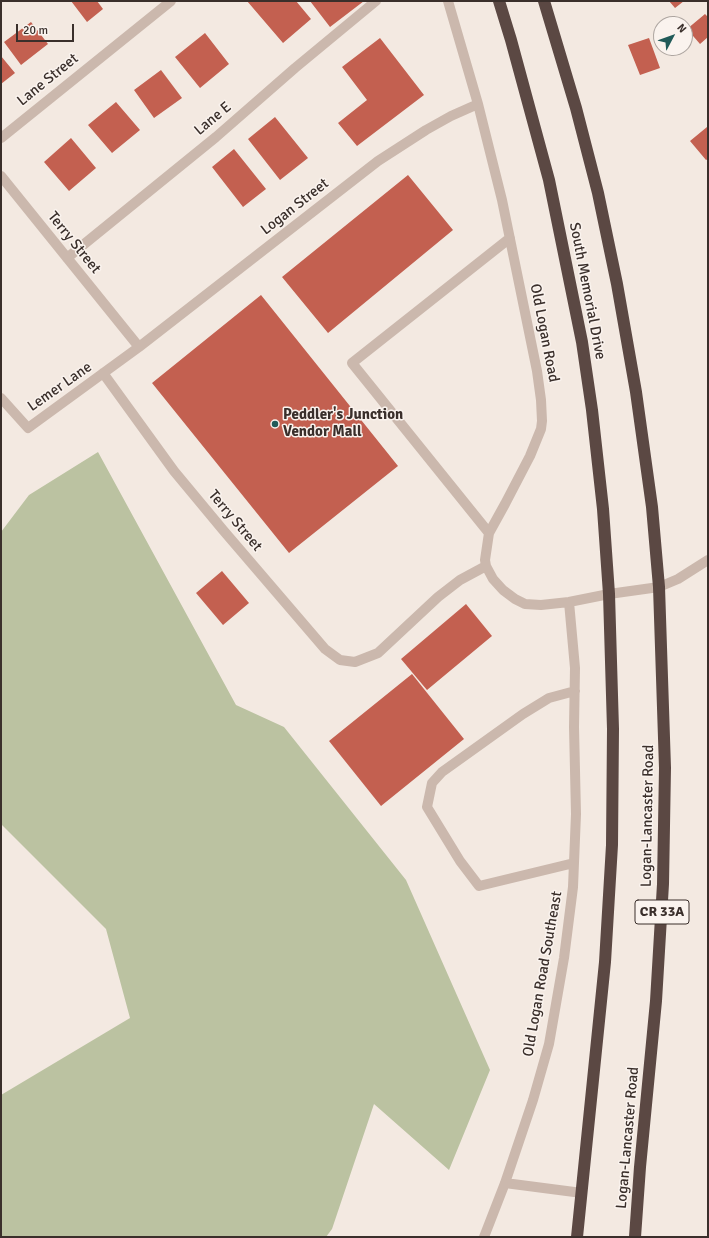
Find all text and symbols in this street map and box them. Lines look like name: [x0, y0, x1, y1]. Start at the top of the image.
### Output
scale bar: [18, 16, 76, 42]
north arrow: [653, 16, 693, 56]
text: N: [674, 21, 689, 36]
text: 20 m: [23, 23, 48, 38]
street label: Lane Street: [14, 50, 82, 110]
street label: Lane E: [191, 98, 235, 140]
street label: Logan Street: [257, 175, 333, 239]
street label: Terry Street: [44, 208, 104, 278]
street label: South Memorial Drive: [565, 221, 609, 361]
street label: Old Logan Road: [526, 282, 562, 384]
street label: Lemer Lane: [24, 358, 96, 416]
place label: Peddler's Junction Vendor Mall: [283, 406, 403, 441]
marker: Peddler's Junction Vendor Mall: [270, 419, 280, 429]
street label: Terry Street: [204, 487, 266, 555]
street label: Logan-Lancaster Road: [638, 745, 658, 887]
street label: Old Logan Road Southeast: [520, 890, 566, 1058]
road number: CR 33A: [635, 900, 689, 924]
street label: Logan-Lancaster Road: [613, 1066, 643, 1210]

